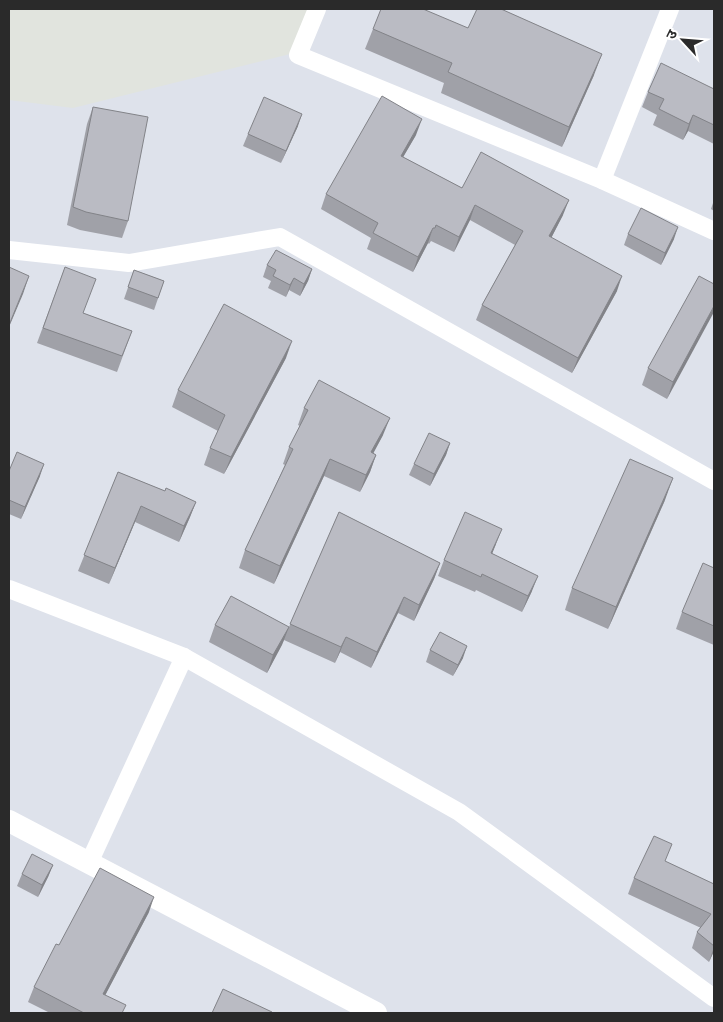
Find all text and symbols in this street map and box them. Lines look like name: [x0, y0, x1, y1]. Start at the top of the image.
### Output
north arrow: [658, 15, 708, 65]
text: उ: [662, 26, 681, 41]

